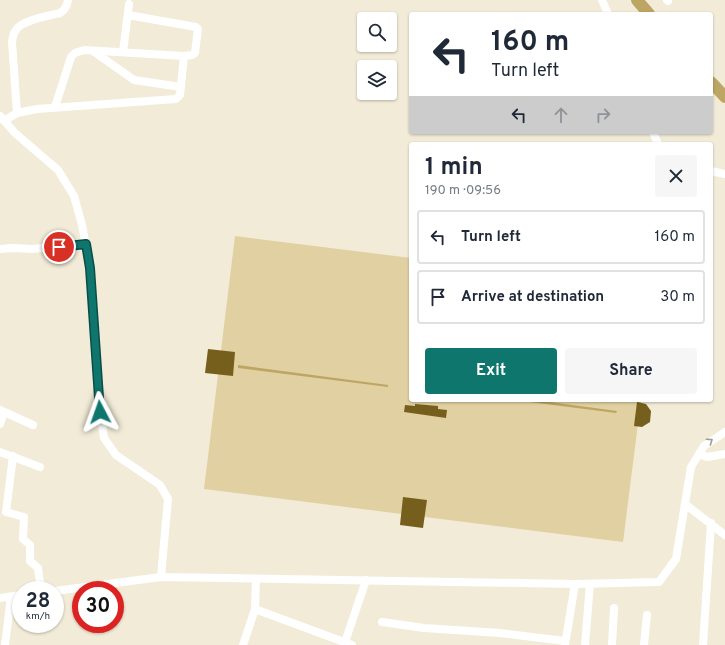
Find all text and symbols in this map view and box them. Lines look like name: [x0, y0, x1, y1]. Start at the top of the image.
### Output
map controls: [357, 12, 397, 100]
button: search: [357, 12, 397, 52]
text: 160 m: [491, 25, 569, 61]
icon: left: [425, 28, 477, 80]
button: layers: [357, 60, 397, 100]
text: Turn left: [491, 60, 559, 83]
icon: left: [508, 104, 530, 126]
icon: ahead: [550, 104, 572, 126]
icon: right: [592, 104, 614, 126]
text: 1 min: [425, 153, 483, 183]
button: close: [655, 155, 697, 197]
text: 190 m · 09:56: [425, 183, 501, 199]
icon: left: [427, 226, 449, 248]
text: Turn left: [461, 228, 521, 247]
text: 160 m: [655, 228, 695, 247]
pin: [42, 230, 76, 264]
icon: arrive: [48, 236, 70, 258]
icon: arrive: [427, 286, 449, 308]
text: Arrive at destination: [461, 288, 604, 307]
text: 30 m: [660, 288, 695, 307]
button: Exit: [425, 348, 557, 394]
button: Share: [565, 348, 697, 394]
position arrow: [79, 391, 121, 433]
one-way arrow: [706, 438, 713, 446]
speed limit sign: 30: [72, 581, 124, 633]
text: 28: [26, 589, 50, 615]
text: km/h: [26, 610, 50, 623]

